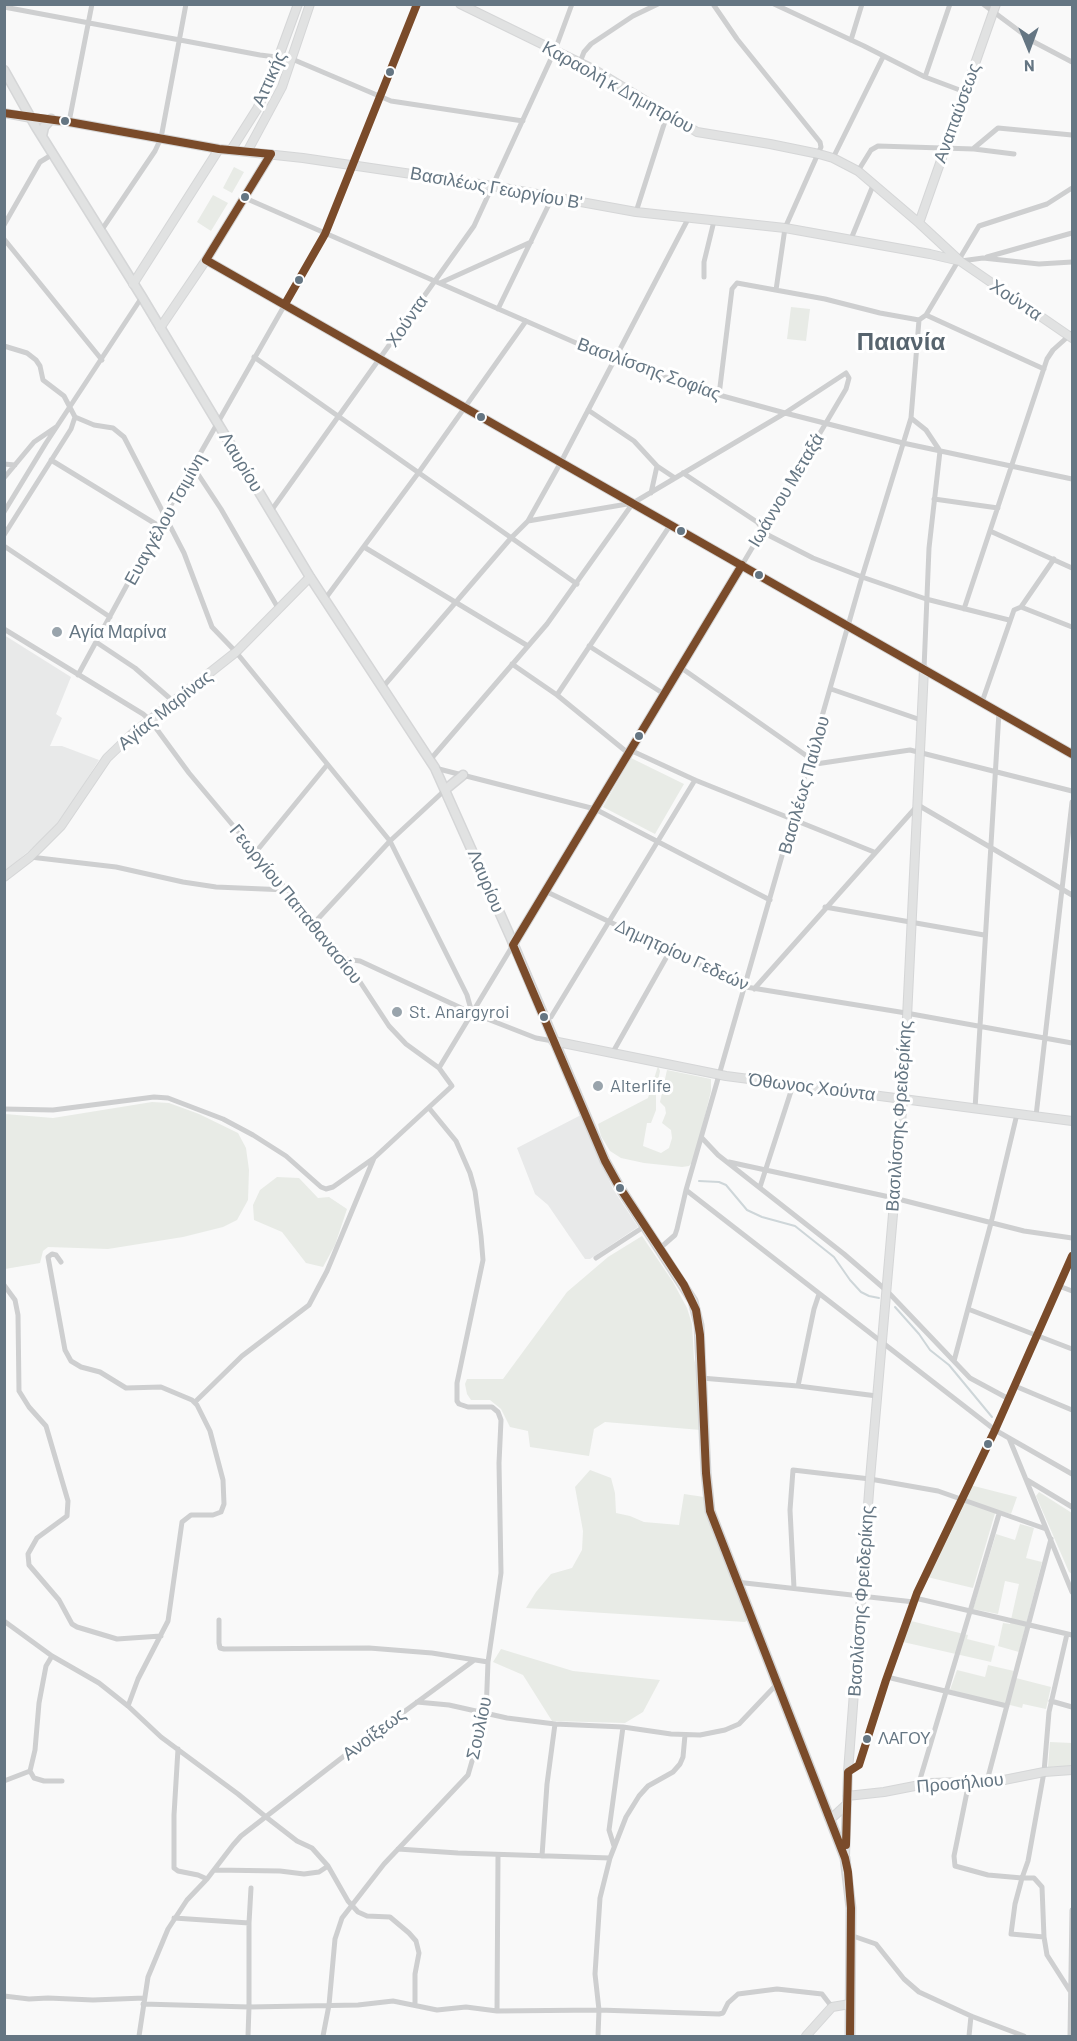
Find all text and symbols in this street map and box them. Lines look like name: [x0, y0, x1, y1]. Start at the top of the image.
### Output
north arrow: [999, 18, 1059, 78]
street label: Καραολή κ Δημητρίου: [538, 36, 698, 138]
street label: Αττικής: [247, 48, 291, 110]
text: N: [1024, 57, 1035, 76]
street label: Αναπαύσεως: [929, 60, 985, 166]
unlabelled marker: [384, 66, 396, 78]
unlabelled marker: [59, 115, 71, 127]
street label: Βασιλέως Γεωργίου Β': [408, 162, 584, 214]
unlabelled marker: [239, 191, 251, 203]
unlabelled marker: [293, 274, 305, 286]
street label: Χούντα: [986, 275, 1046, 325]
street label: Χούντα: [381, 291, 433, 351]
district label: Παιανία: [857, 328, 945, 356]
street label: Βασιλίσσης Σοφίας: [574, 333, 724, 405]
unlabelled marker: [475, 411, 487, 423]
street label: Λαυρίου: [215, 428, 267, 496]
street label: Ιωάννου Μεταξά: [743, 429, 829, 551]
street label: Ευαγγέλου Τσιμίνη: [120, 449, 210, 589]
unlabelled marker: [675, 525, 687, 537]
unlabelled marker: [753, 569, 765, 581]
place label: Αγία Μαρίνα: [69, 621, 167, 643]
marker: Αγία Μαρίνα: [50, 625, 64, 639]
street label: Αγίας Μαρίνας: [113, 665, 217, 755]
street label: Βασιλέως Παύλου: [774, 713, 834, 857]
unlabelled marker: [633, 730, 645, 742]
street label: Γεωργίου Παπαθανασίου: [225, 820, 367, 988]
street label: Λαυρίου: [463, 846, 509, 916]
street label: Δημητρίου Γεδεών: [612, 915, 752, 995]
place label: St. Anargyroi: [409, 1001, 510, 1023]
marker: St. Anargyroi: [390, 1005, 404, 1019]
unlabelled marker: [538, 1011, 550, 1023]
street label: Βασιλίσσης Φρειδερίκης: [882, 1020, 916, 1212]
street label: Όθωνος Χούντα: [747, 1069, 877, 1105]
place label: Alterlife: [610, 1075, 671, 1097]
marker: Alterlife: [591, 1079, 605, 1093]
unlabelled marker: [614, 1182, 626, 1194]
unlabelled marker: [982, 1438, 994, 1450]
street label: Βασιλίσσης Φρειδερίκης: [844, 1505, 878, 1697]
street label: Σουλίου: [462, 1695, 496, 1761]
street label: Ανοίξεως: [338, 1703, 410, 1765]
place label: ΛΑΓΟΥ: [878, 1729, 931, 1749]
marker: ΛΑΓΟΥ: [861, 1733, 873, 1745]
street label: Προσήλιου: [916, 1768, 1004, 1798]

